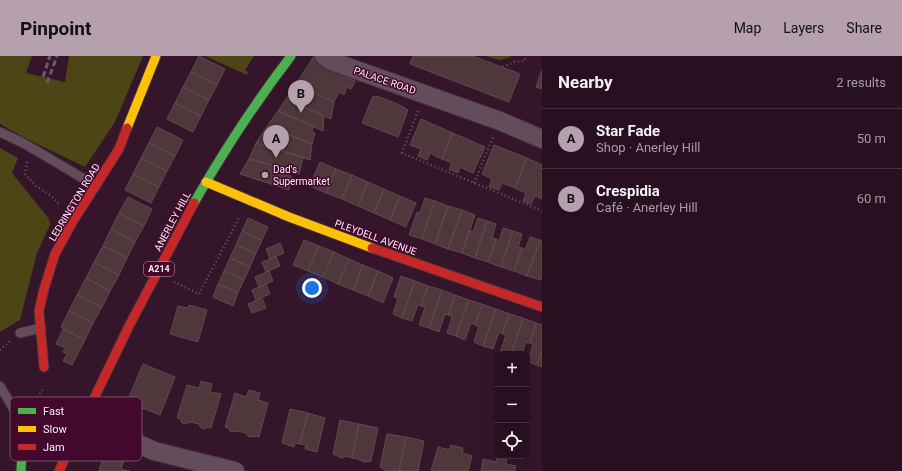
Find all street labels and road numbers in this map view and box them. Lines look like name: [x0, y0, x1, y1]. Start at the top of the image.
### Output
street label: PALACE ROAD: [352, 65, 417, 96]
street label: LEDRINGTON ROAD: [47, 161, 102, 243]
street label: ANERLEY HILL: [152, 189, 193, 253]
street label: PLEYDELL AVENUE: [333, 218, 419, 258]
road number: A214: [144, 262, 174, 276]

